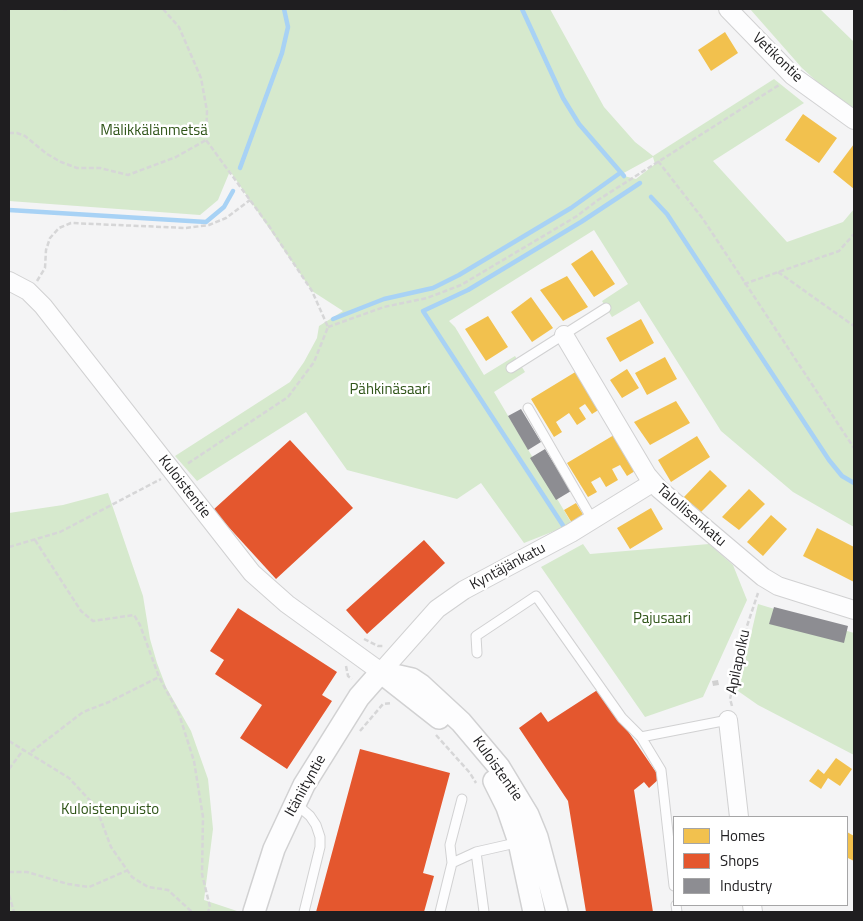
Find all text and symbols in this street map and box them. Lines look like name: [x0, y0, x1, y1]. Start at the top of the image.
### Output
street label: Vetikontie: [748, 30, 806, 86]
park label: Mälikkälänmetsä: [100, 122, 208, 140]
park label: Pähkinäsaari: [350, 381, 430, 399]
street label: Kuloistentie: [154, 452, 214, 522]
street label: Talollisenkatu: [653, 481, 729, 551]
street label: Kyntäjänkatu: [467, 540, 549, 594]
park label: Pajusaari: [633, 610, 691, 628]
street label: Apilapolku: [723, 628, 755, 696]
street label: Kuloistentie: [468, 733, 526, 805]
street label: Itäniityntie: [282, 752, 330, 820]
park label: Kuloistenpuisto: [61, 801, 159, 819]
legend: [673, 816, 848, 906]
text: Homes: [720, 824, 765, 847]
text: Shops: [720, 849, 759, 872]
text: Industry: [720, 874, 772, 897]

